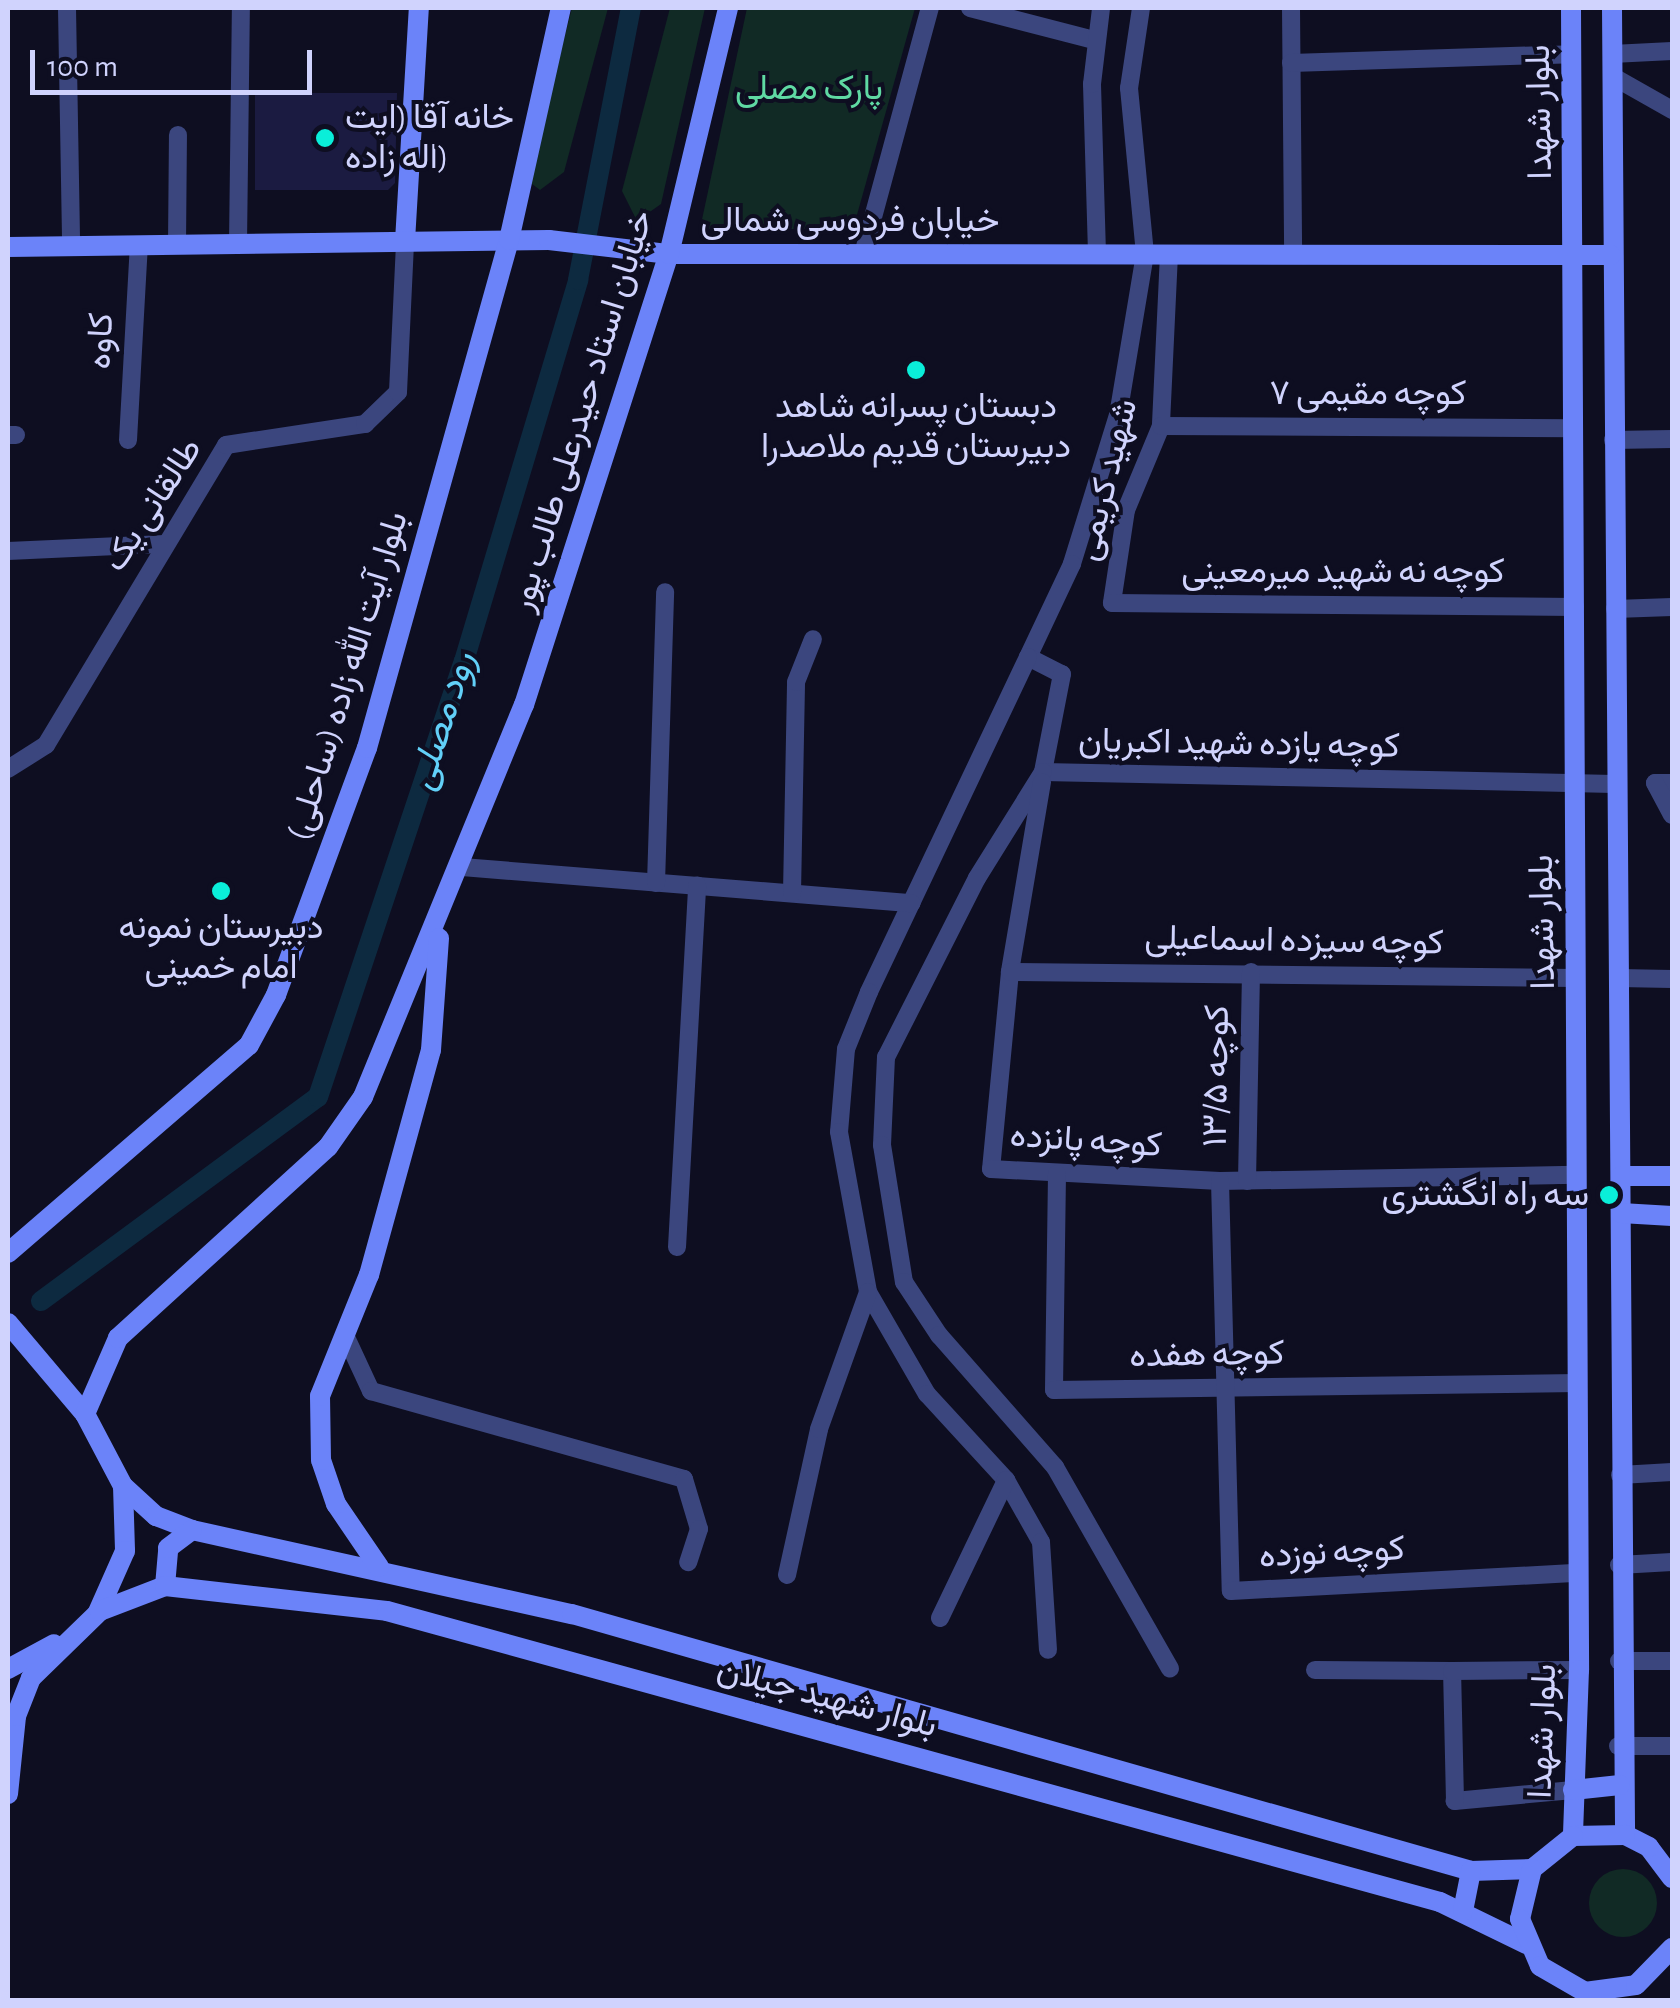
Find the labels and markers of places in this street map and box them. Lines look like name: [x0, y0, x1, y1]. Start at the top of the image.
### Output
place label: خانه آقا (ایت اله زاده): [345, 97, 514, 179]
marker: خانه آقا (ایت اله زاده): [314, 127, 336, 149]
marker: دبستان پسرانه شاهد دبیرستان قدیم ملاصدرا: [905, 359, 927, 381]
place label: دبستان پسرانه شاهد دبیرستان قدیم ملاصدرا: [761, 386, 1071, 468]
marker: دبیرستان نمونه امام خمینی: [210, 880, 232, 902]
place label: دبیرستان نمونه امام خمینی: [118, 907, 324, 989]
place label: سه راه انگشتری: [1381, 1174, 1589, 1216]
marker: سه راه انگشتری: [1598, 1184, 1620, 1206]

